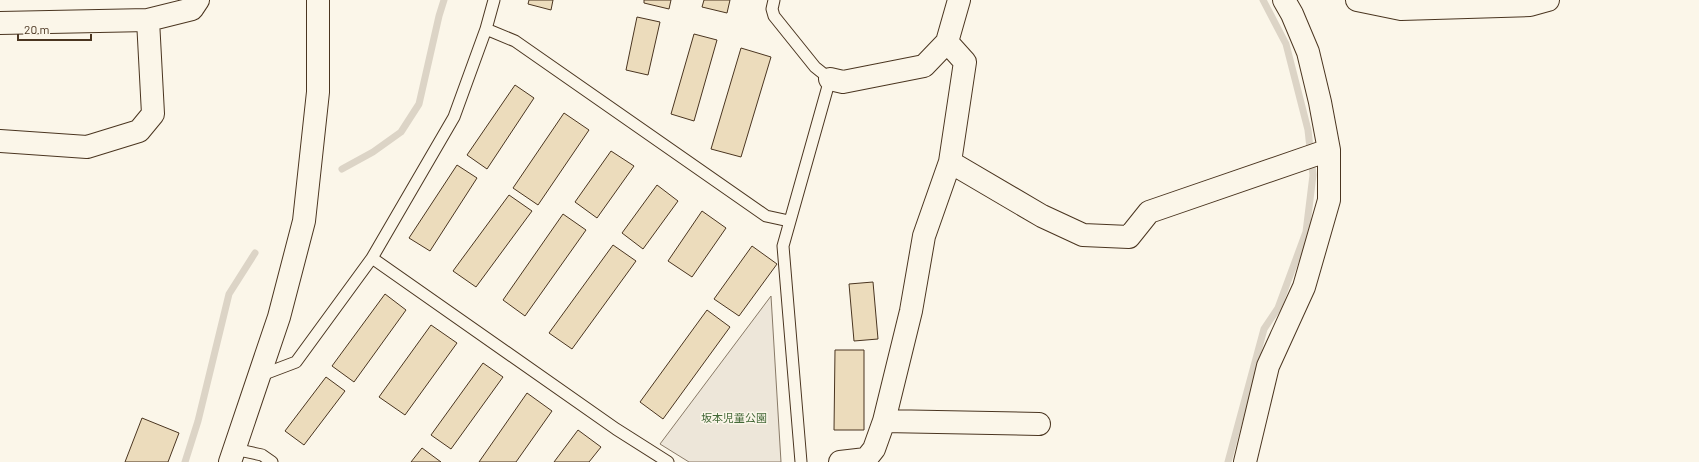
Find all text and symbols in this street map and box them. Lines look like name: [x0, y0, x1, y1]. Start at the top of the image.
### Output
scale bar: [18, 16, 91, 42]
text: 20 m: [24, 22, 50, 36]
park label: 坂本児童公園: [701, 411, 767, 424]

